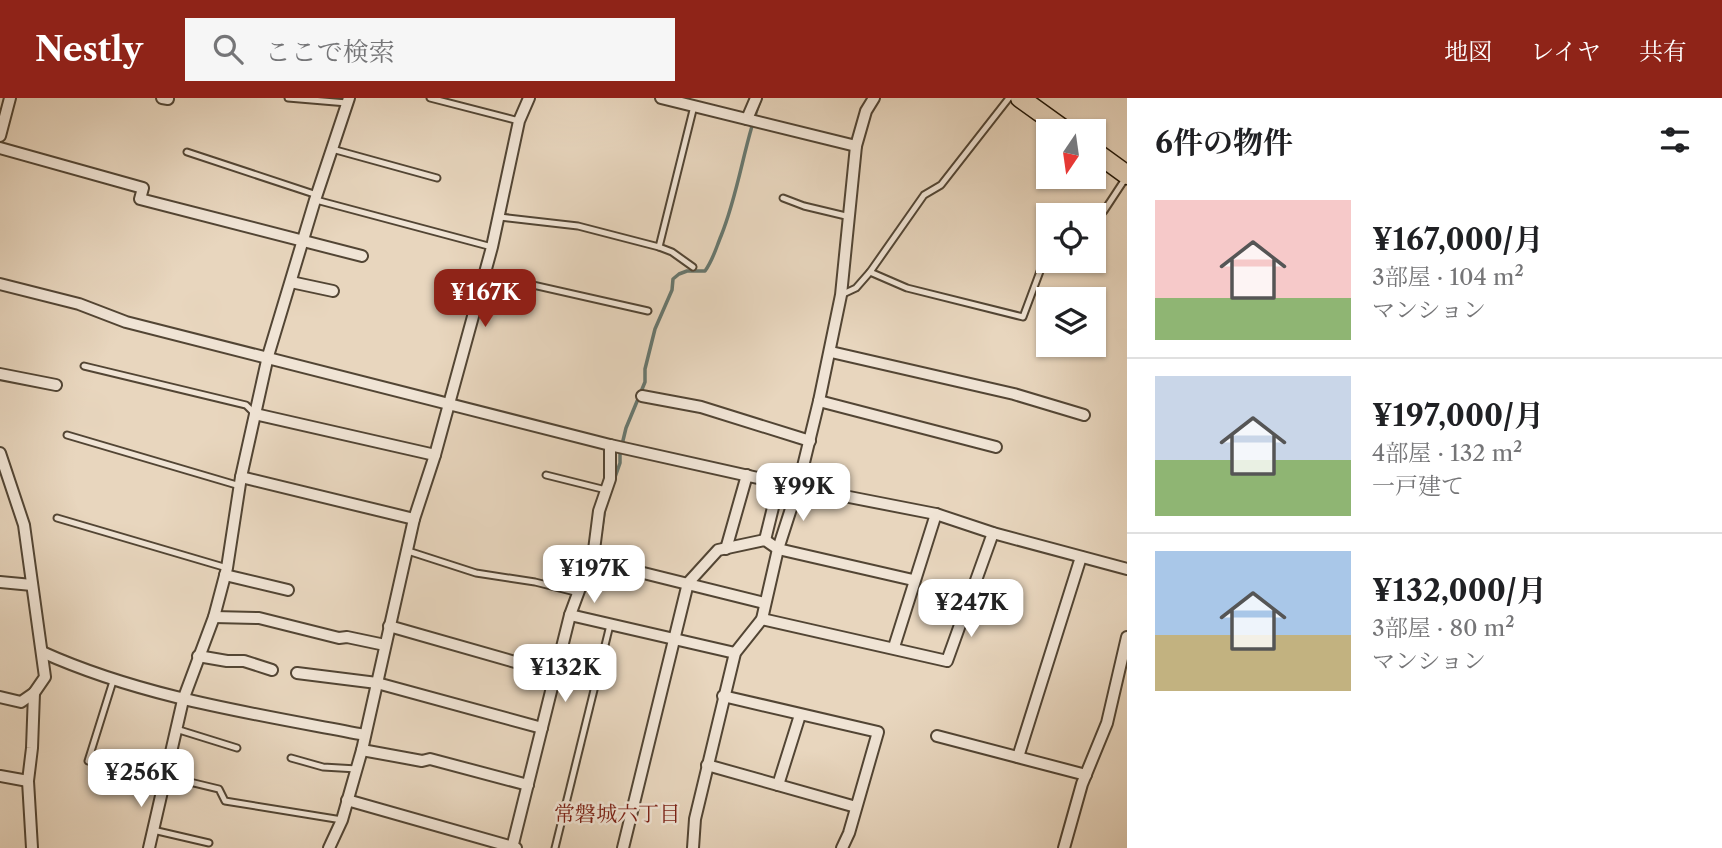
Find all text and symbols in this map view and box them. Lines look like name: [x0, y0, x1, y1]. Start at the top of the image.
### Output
search box: [185, 18, 675, 81]
text: Nestly: [35, 29, 143, 70]
icon: search: [209, 30, 247, 68]
text: ここで検索: [265, 36, 395, 68]
text: 地図: [1444, 37, 1492, 66]
text: レイヤ: [1530, 37, 1601, 66]
text: 共有: [1639, 37, 1687, 66]
north arrow: [1036, 119, 1106, 189]
map controls: [1036, 119, 1106, 357]
icon: filters: [1656, 121, 1694, 159]
text: 6件の物件: [1155, 124, 1293, 161]
button: locate: [1036, 203, 1106, 273]
text: ¥167,000/月: [1372, 221, 1544, 258]
icon: home: [1211, 228, 1295, 312]
text: 3部屋 · 104 m²: [1372, 263, 1524, 291]
pin: ¥167K: [436, 270, 534, 329]
text: ¥167K: [450, 278, 520, 306]
button: layers: [1036, 287, 1106, 357]
text: マンション: [1372, 296, 1486, 324]
text: ¥197,000/月: [1372, 397, 1544, 434]
icon: home: [1211, 404, 1295, 488]
text: 4部屋 · 132 m²: [1372, 439, 1523, 467]
pin: ¥99K: [762, 464, 844, 523]
text: ¥99K: [772, 472, 834, 500]
text: 一戸建て: [1372, 472, 1464, 500]
pin: ¥197K: [545, 546, 643, 605]
text: ¥197K: [559, 554, 629, 582]
text: ¥132,000/月: [1372, 572, 1547, 609]
icon: home: [1211, 579, 1295, 663]
pin: ¥247K: [922, 580, 1020, 639]
text: ¥247K: [934, 588, 1008, 616]
text: 3部屋 · 80 m²: [1372, 614, 1515, 642]
pin: ¥132K: [516, 644, 614, 704]
text: マンション: [1372, 647, 1486, 675]
text: ¥132K: [529, 653, 601, 681]
pin: ¥256K: [92, 750, 190, 809]
text: ¥256K: [104, 758, 178, 786]
district label: 常磐城六丁目: [554, 801, 680, 826]

